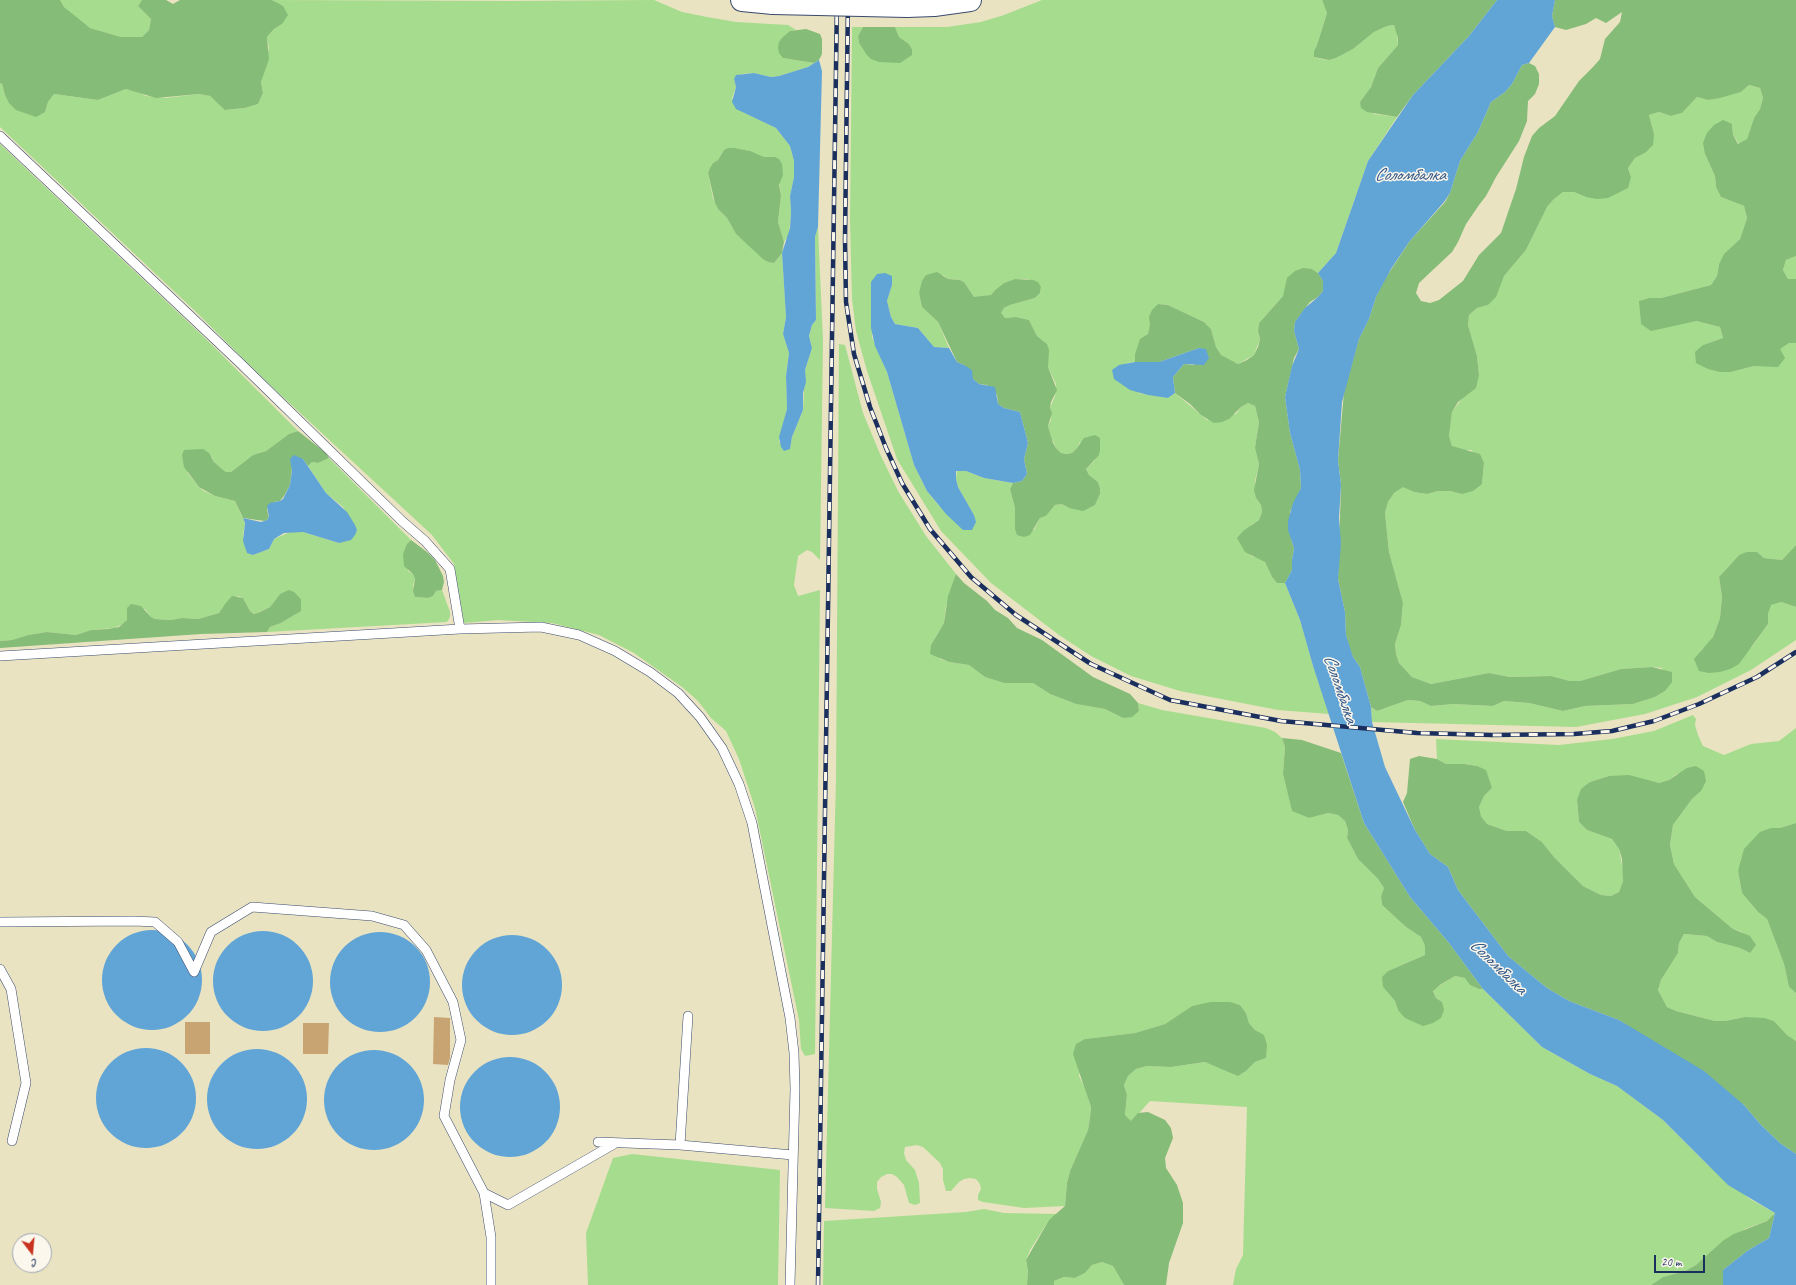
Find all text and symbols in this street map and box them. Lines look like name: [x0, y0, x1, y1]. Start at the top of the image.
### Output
water label: Соломбалка: [1375, 164, 1445, 186]
water label: Соломбалка: [1318, 652, 1362, 726]
water label: Соломбалка: [1465, 935, 1531, 999]
north arrow: [12, 1233, 52, 1273]
scale bar: [1656, 1247, 1707, 1273]
text: 20 m: [1661, 1254, 1681, 1270]
text: С: [31, 1256, 40, 1271]

